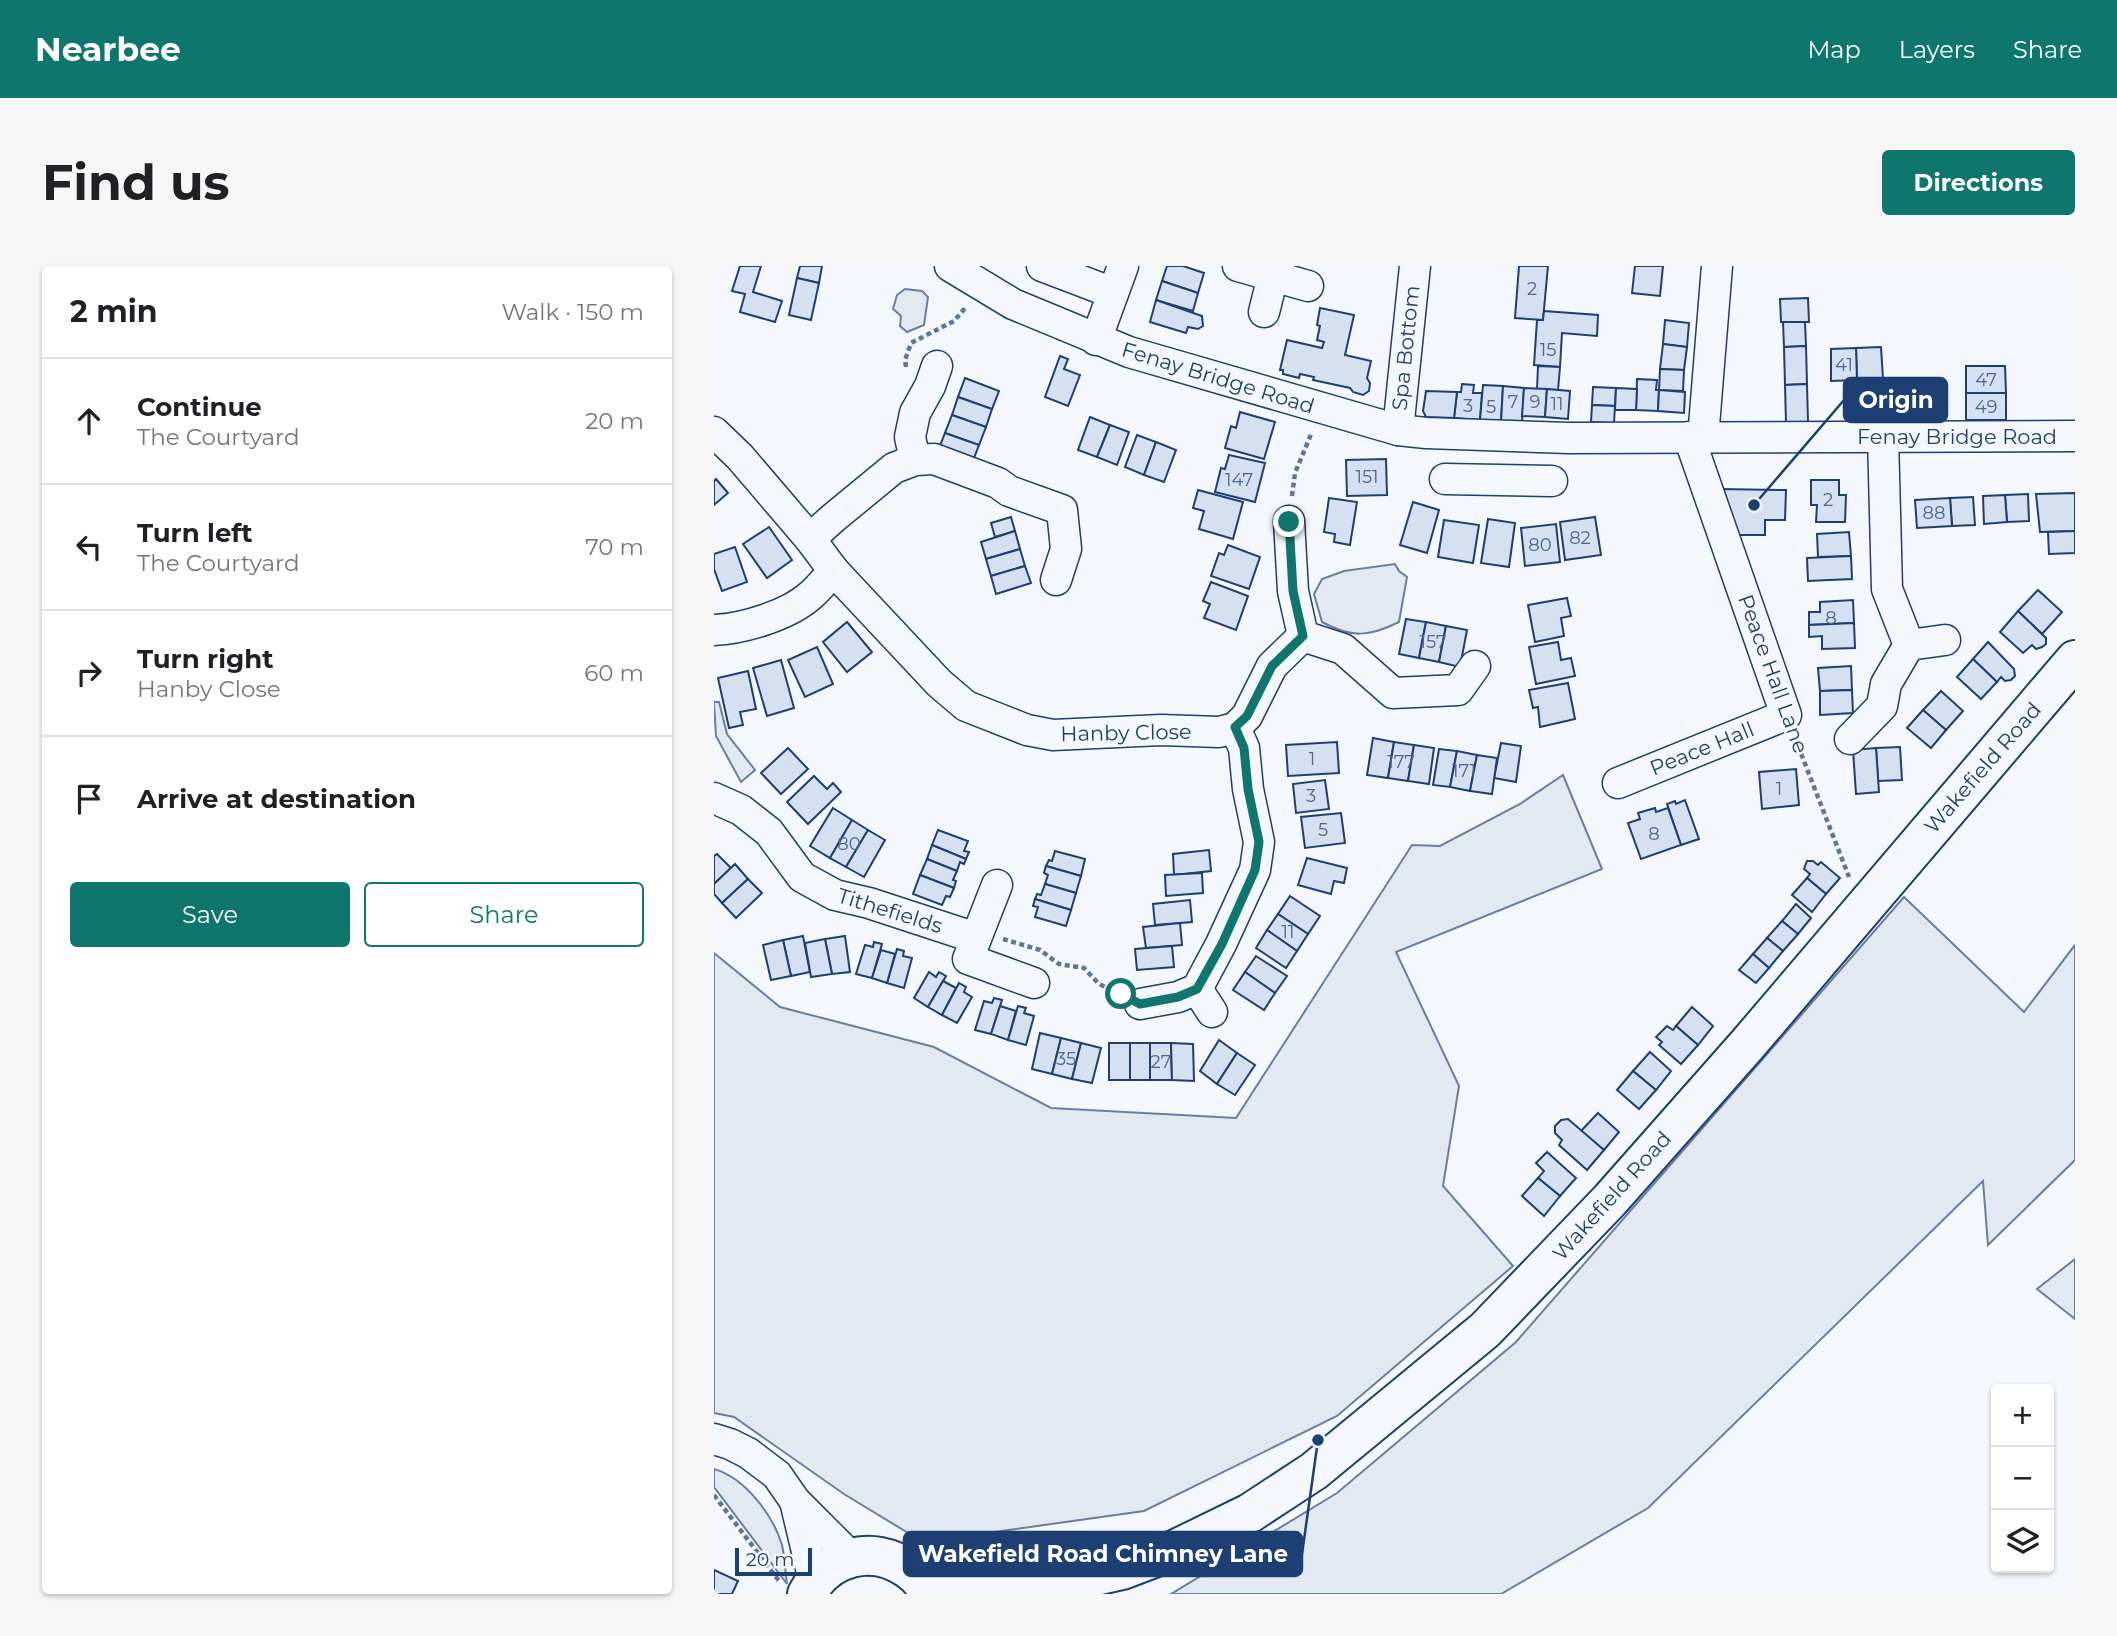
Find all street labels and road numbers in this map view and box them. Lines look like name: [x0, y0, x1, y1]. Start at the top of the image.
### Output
street label: Spa Bottom: [1386, 284, 1425, 412]
street label: Fenay Bridge Road: [1119, 336, 1317, 419]
street label: Fenay Bridge Road: [1857, 424, 2057, 449]
street label: Peace Hall Lane: [1733, 591, 1814, 757]
street label: Wakefield Road: [1919, 697, 2046, 838]
street label: Peace Hall: [1646, 716, 1758, 781]
street label: Hanby Close: [1060, 719, 1192, 746]
street label: Tithefields: [835, 883, 946, 938]
street label: Wakefield Road: [1547, 1126, 1676, 1265]

